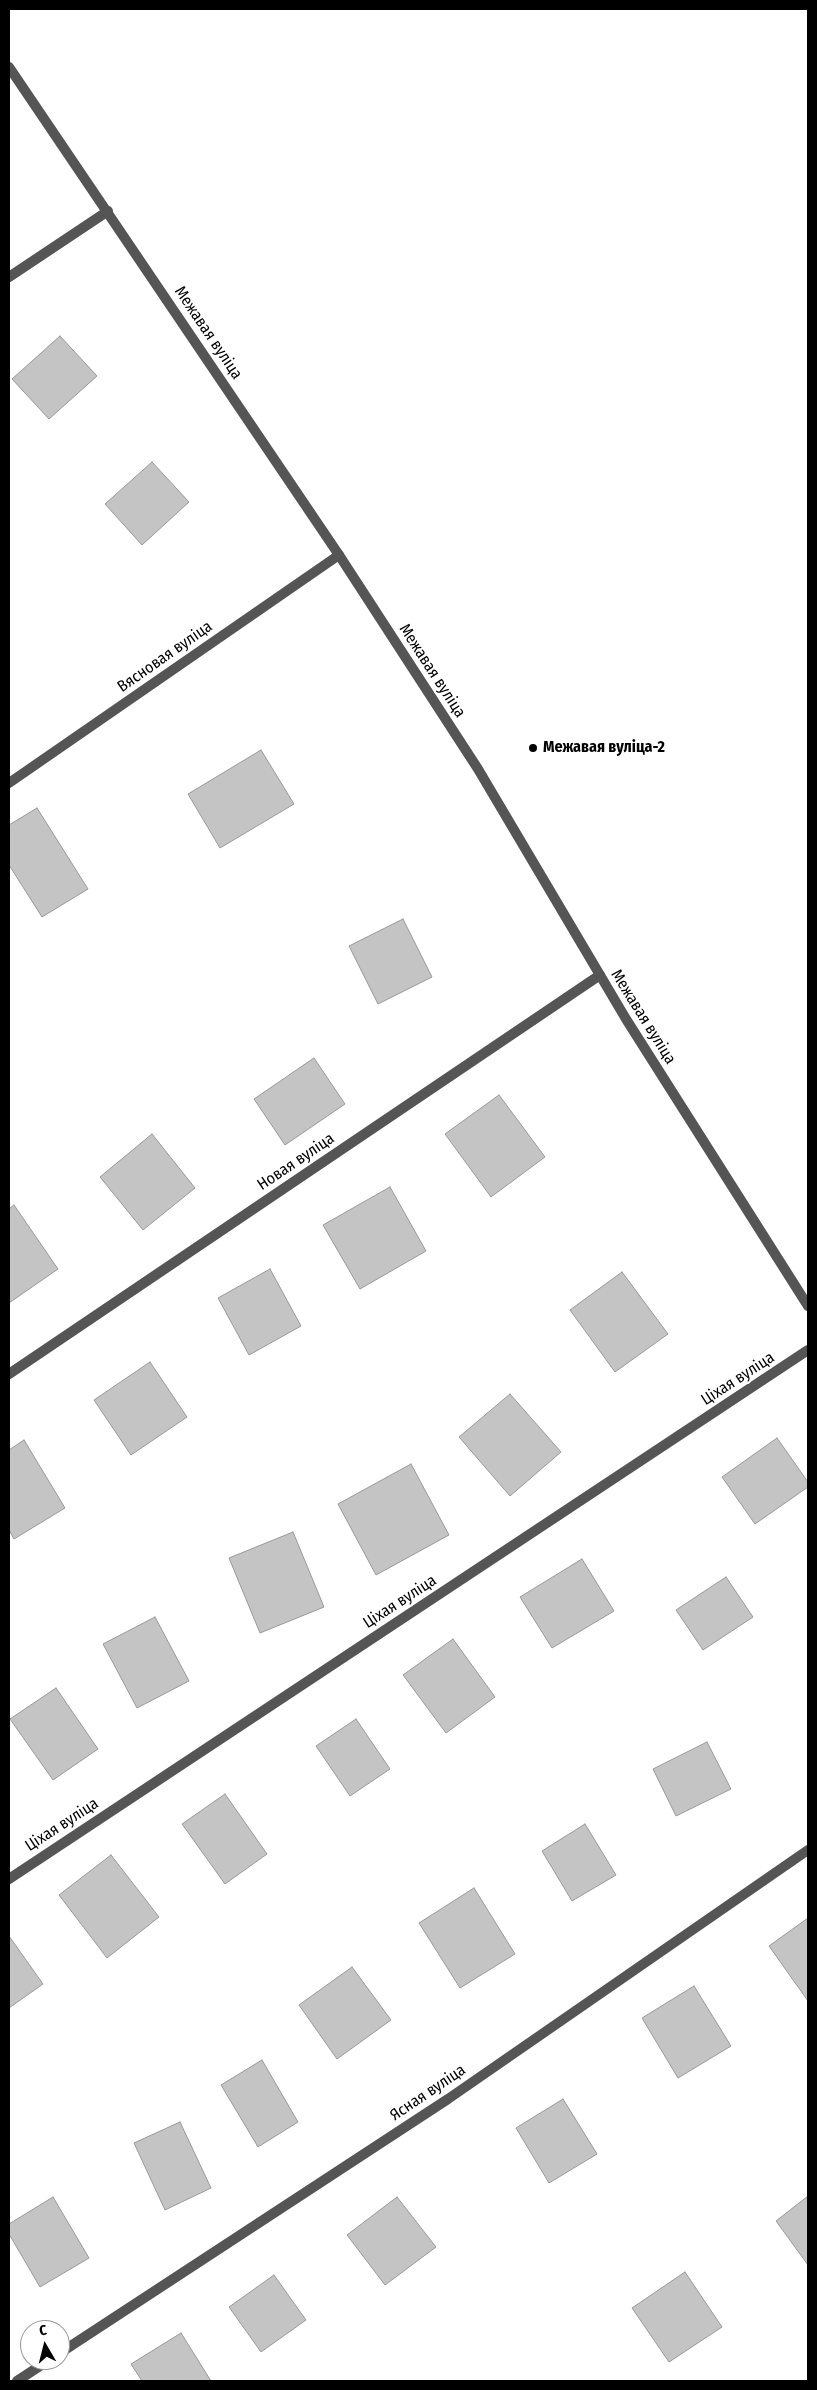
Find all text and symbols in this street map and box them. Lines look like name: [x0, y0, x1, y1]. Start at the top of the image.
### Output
street label: Межавая вуліца: [170, 283, 246, 383]
street label: Вясновая вуліца: [114, 617, 216, 697]
street label: Межавая вуліца: [395, 621, 469, 721]
place label: Межавая вуліца-2: [543, 738, 665, 758]
marker: Межавая вуліца-2: [527, 742, 539, 754]
street label: Межавая вуліца: [606, 966, 680, 1068]
street label: Новая вуліца: [254, 1129, 338, 1195]
street label: Ціхая вуліца: [698, 1348, 778, 1410]
street label: Ціхая вуліца: [360, 1571, 440, 1633]
street label: Ціхая вуліца: [22, 1794, 102, 1856]
street label: Ясная вуліца: [387, 2061, 469, 2125]
north arrow: [20, 2320, 70, 2370]
text: С: [38, 2322, 48, 2340]

